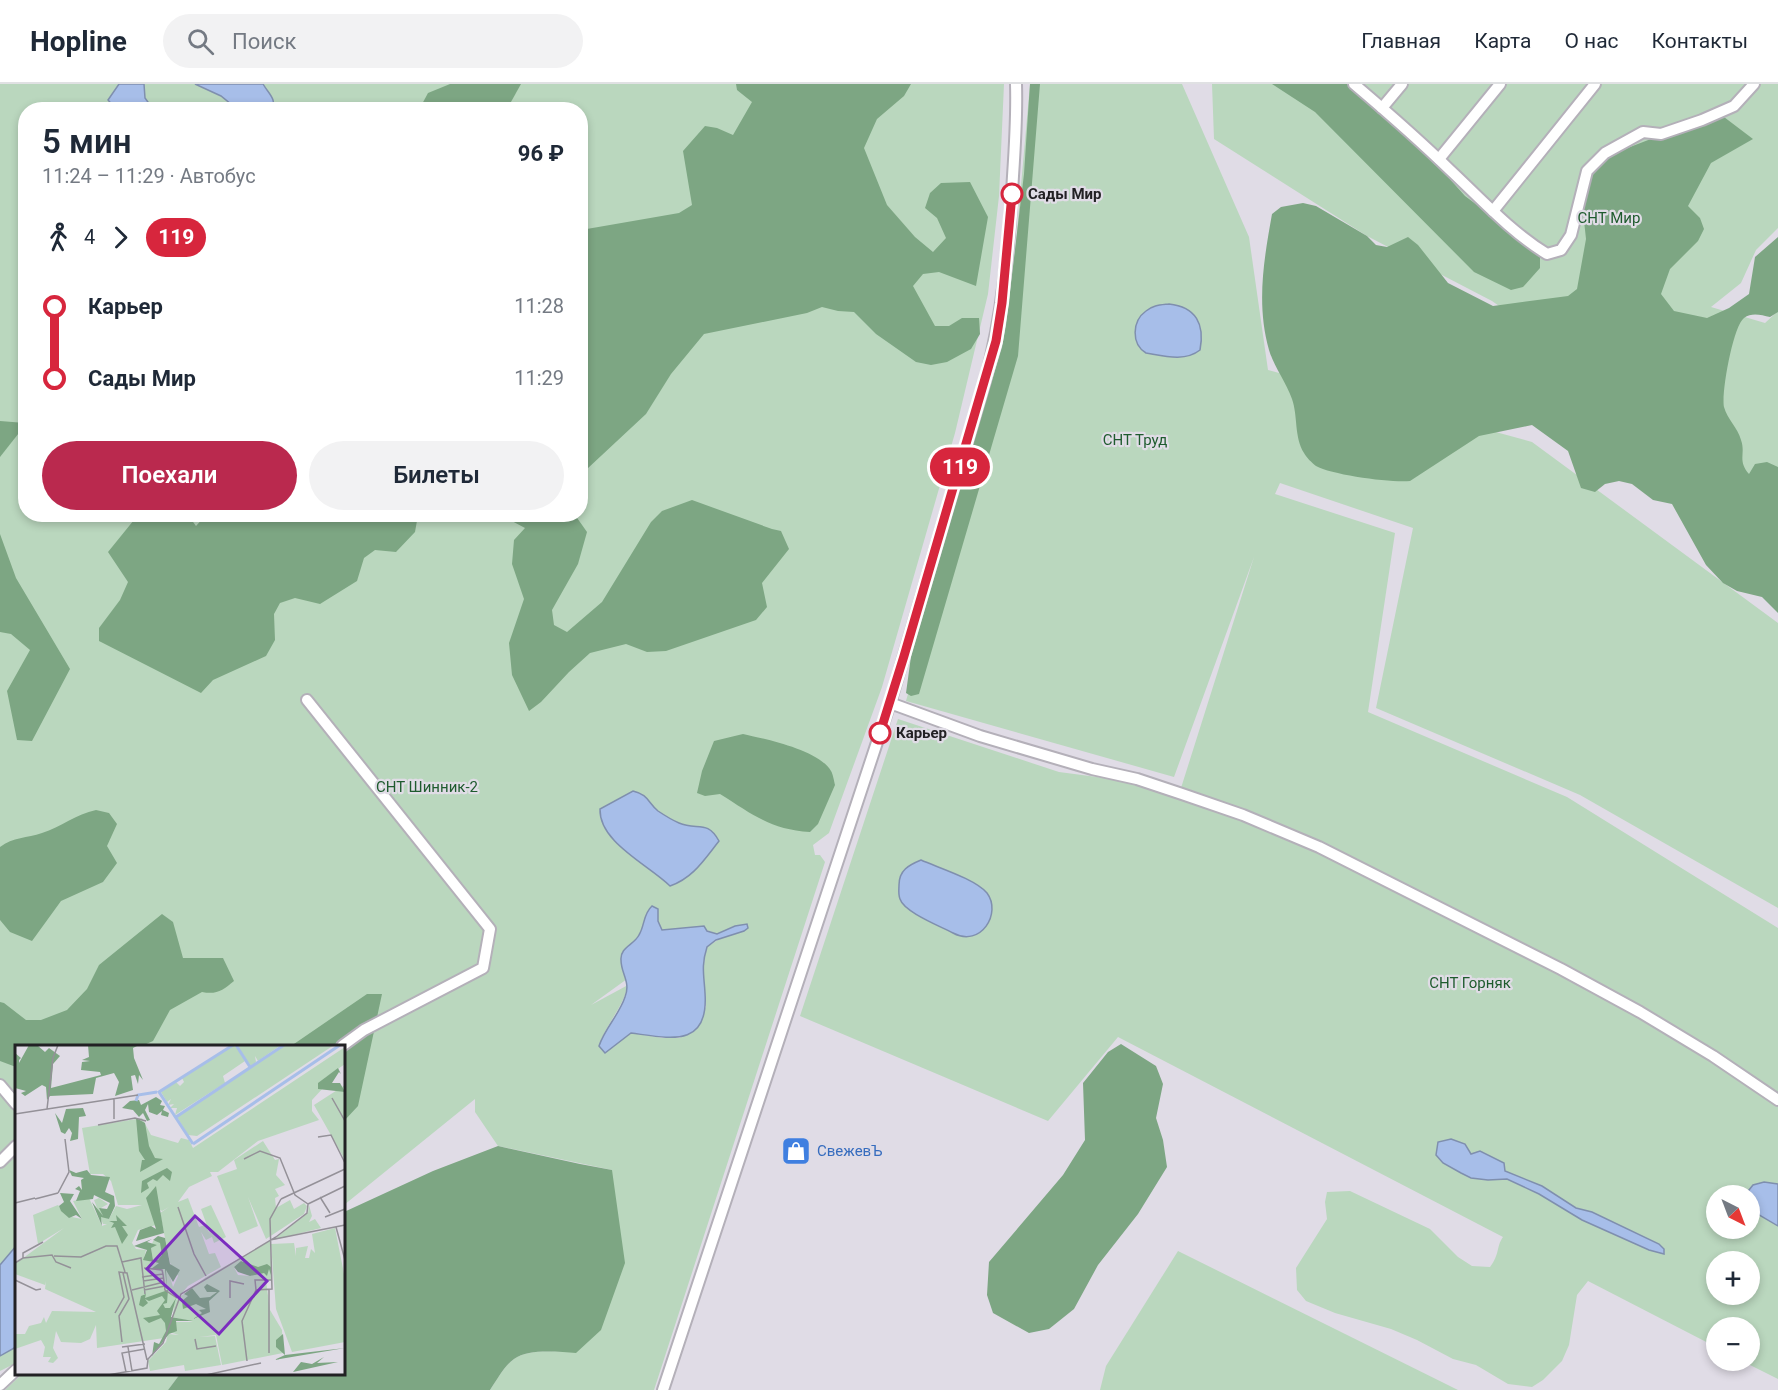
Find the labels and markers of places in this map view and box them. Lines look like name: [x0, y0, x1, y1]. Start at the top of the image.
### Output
marker: Сады Мир: [1001, 183, 1023, 205]
place label: Сады Мир: [1028, 185, 1102, 203]
marker: Карьер: [869, 722, 891, 744]
place label: Карьер: [896, 724, 947, 742]
shop icon: СвежевЪ: [780, 1135, 812, 1167]
place label: СвежевЪ: [817, 1142, 883, 1160]

